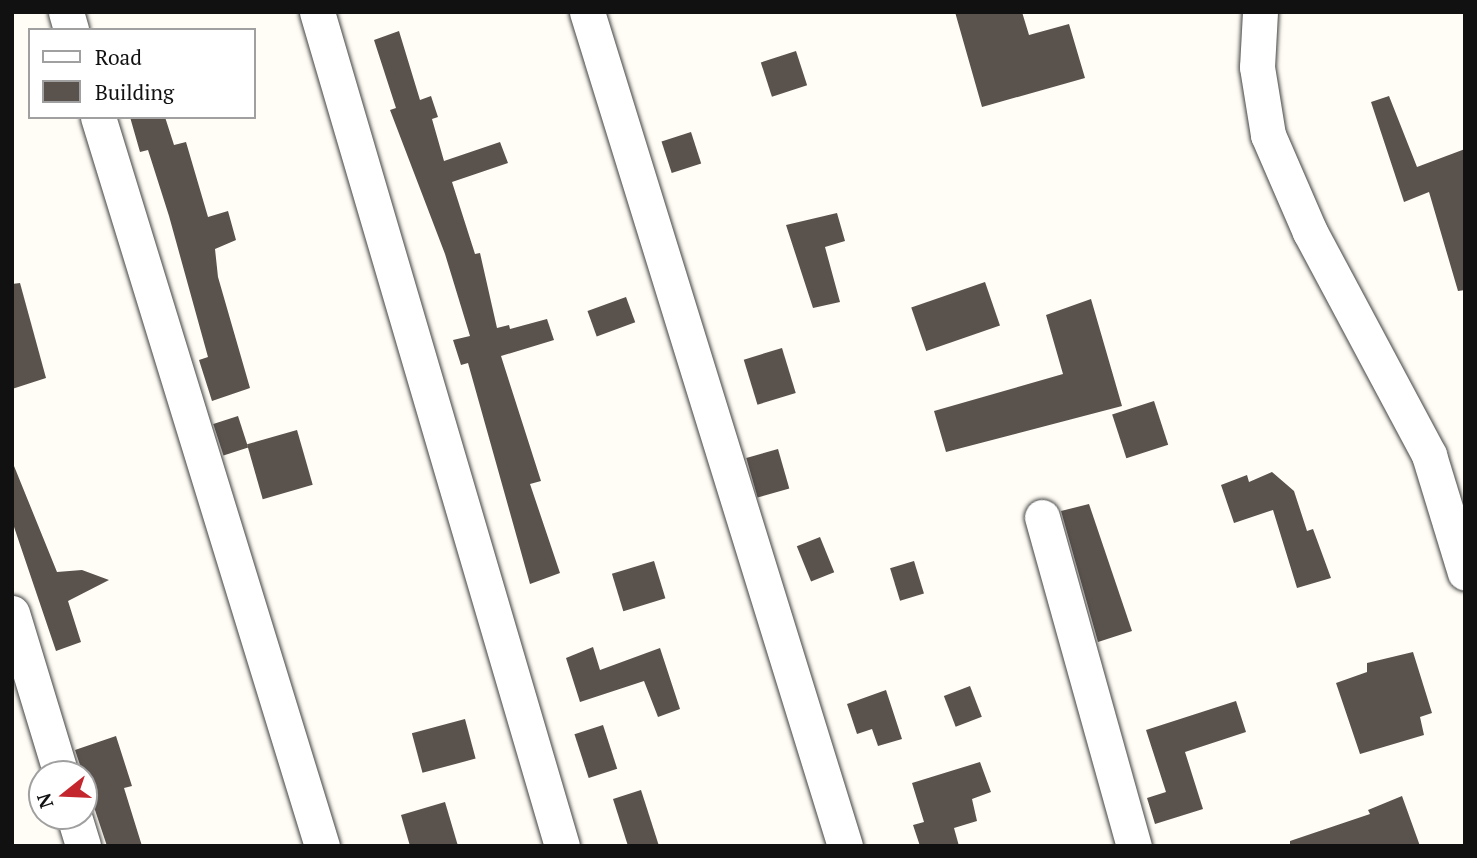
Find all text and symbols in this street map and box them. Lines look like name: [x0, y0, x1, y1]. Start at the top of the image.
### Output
legend: [28, 28, 256, 119]
text: Road: [95, 43, 142, 71]
text: Building: [95, 78, 174, 106]
north arrow: [28, 760, 98, 830]
text: N: [30, 790, 59, 812]

